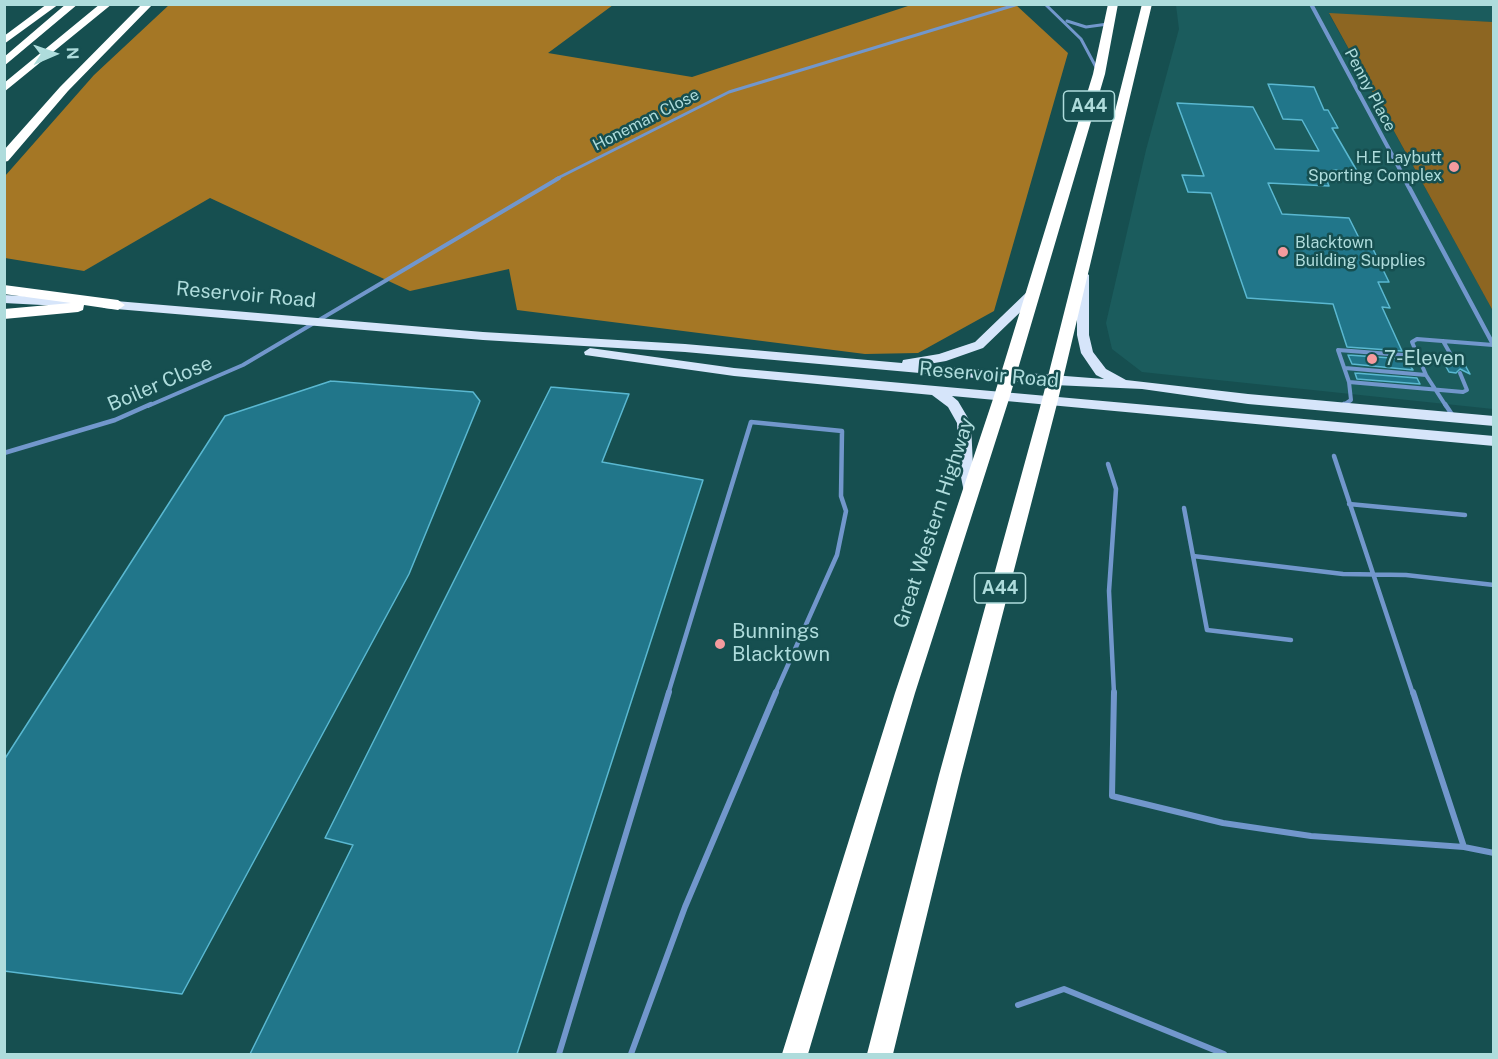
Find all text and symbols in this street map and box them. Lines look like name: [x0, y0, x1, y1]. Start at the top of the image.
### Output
north arrow: [24, 24, 84, 84]
street label: Penny Place: [1340, 45, 1400, 135]
text: N: [63, 47, 82, 60]
street label: Honeman Close: [590, 85, 702, 155]
road number: A44: [1064, 91, 1114, 121]
place label: H.E Laybutt Sporting Complex: [1308, 148, 1442, 186]
marker: H.E Laybutt Sporting Complex: [1447, 160, 1461, 174]
place label: Blacktown Building Supplies: [1295, 233, 1425, 271]
marker: Blacktown Building Supplies: [1276, 245, 1290, 259]
street label: Reservoir Road: [175, 277, 317, 313]
place label: 7-Eleven: [1384, 347, 1465, 371]
street label: Boiler Close: [104, 351, 216, 417]
marker: 7-Eleven: [1365, 352, 1379, 366]
street label: Reservoir Road: [918, 357, 1060, 393]
street label: Great Western Highway: [889, 415, 979, 631]
road number: A44: [974, 573, 1026, 603]
place label: Bunnings Blacktown: [732, 620, 830, 667]
marker: Bunnings Blacktown: [713, 637, 727, 651]

